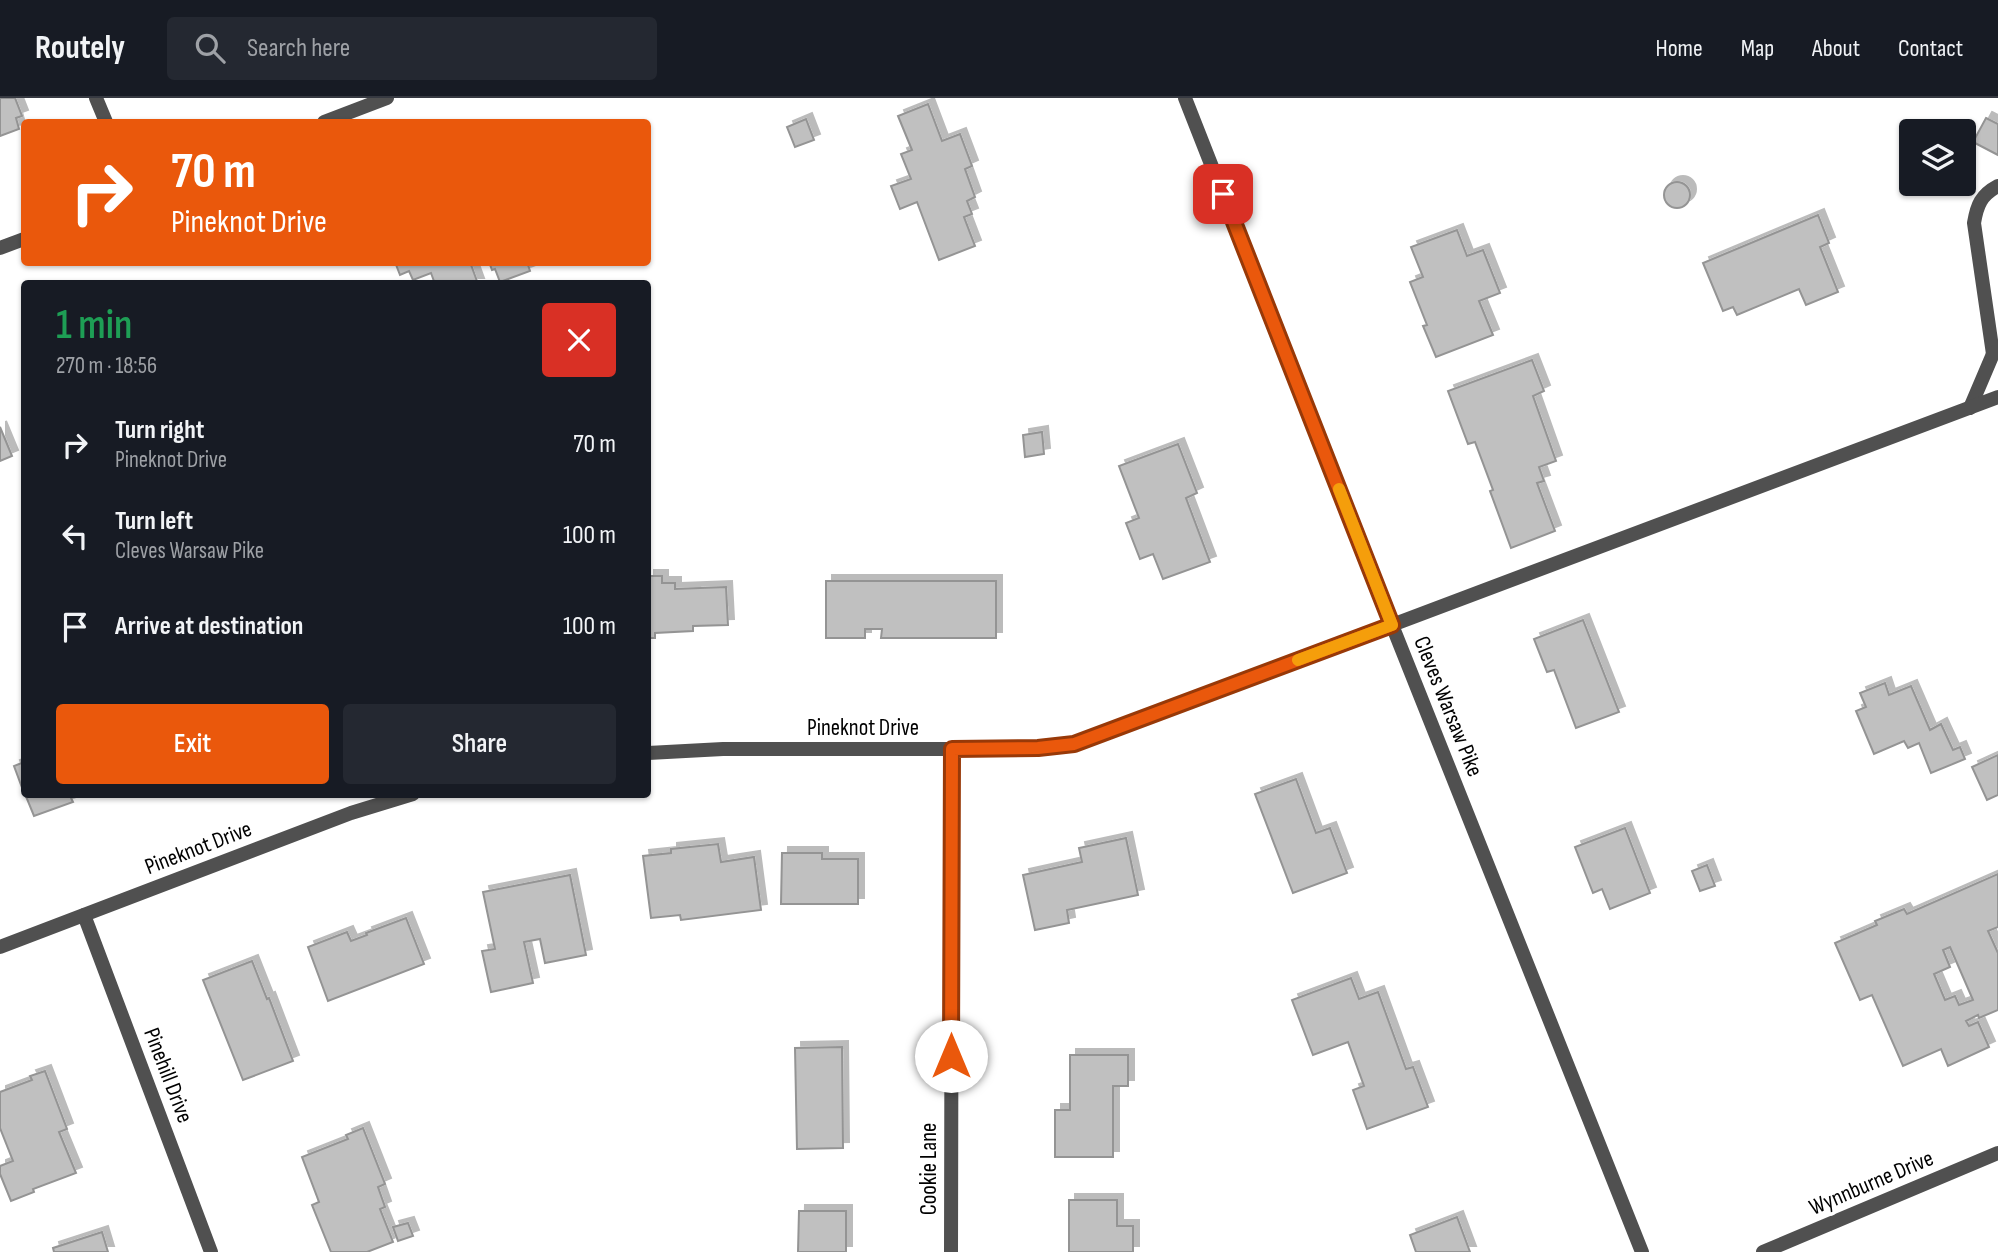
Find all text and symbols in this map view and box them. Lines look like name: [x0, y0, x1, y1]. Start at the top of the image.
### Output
search box: [167, 17, 657, 80]
text: Routely: [35, 28, 125, 68]
icon: search: [191, 29, 229, 67]
text: Search here: [247, 33, 350, 64]
text: Home: [1655, 34, 1703, 63]
text: Map: [1741, 34, 1774, 63]
text: About: [1812, 34, 1860, 63]
text: Contact: [1898, 34, 1963, 63]
map controls: [1899, 119, 1976, 196]
button: layers: [1899, 119, 1976, 196]
text: 70 m: [171, 143, 256, 202]
icon: right: [56, 147, 147, 238]
pin: [1193, 164, 1253, 224]
icon: arrive: [1204, 175, 1242, 213]
text: Pineknot Drive: [171, 203, 327, 242]
text: 1 min: [56, 300, 132, 351]
button: close: [542, 303, 616, 377]
text: 270 m · 18:56: [56, 352, 157, 380]
text: Turn right: [115, 415, 204, 446]
icon: right: [56, 426, 94, 464]
text: 70 m: [573, 429, 616, 460]
text: Pineknot Drive: [115, 446, 227, 474]
text: Turn left: [115, 506, 193, 537]
icon: left: [56, 517, 94, 555]
text: 100 m: [563, 520, 616, 551]
text: Cleves Warsaw Pike: [115, 537, 264, 565]
icon: arrive: [56, 608, 94, 646]
text: Arrive at destination: [115, 611, 303, 642]
text: 100 m: [563, 611, 616, 642]
street label: Cleves Warsaw Pike: [1407, 632, 1489, 781]
button: Exit: [56, 704, 329, 784]
button: Share: [343, 704, 616, 784]
street label: Pineknot Drive: [807, 714, 919, 742]
street label: Pineknot Drive: [141, 815, 256, 881]
position arrow: [914, 1019, 988, 1093]
street label: Pinehill Drive: [137, 1024, 199, 1127]
street label: Cookie Lane: [915, 1123, 943, 1215]
street label: Wynnburne Drive: [1805, 1144, 1938, 1222]

